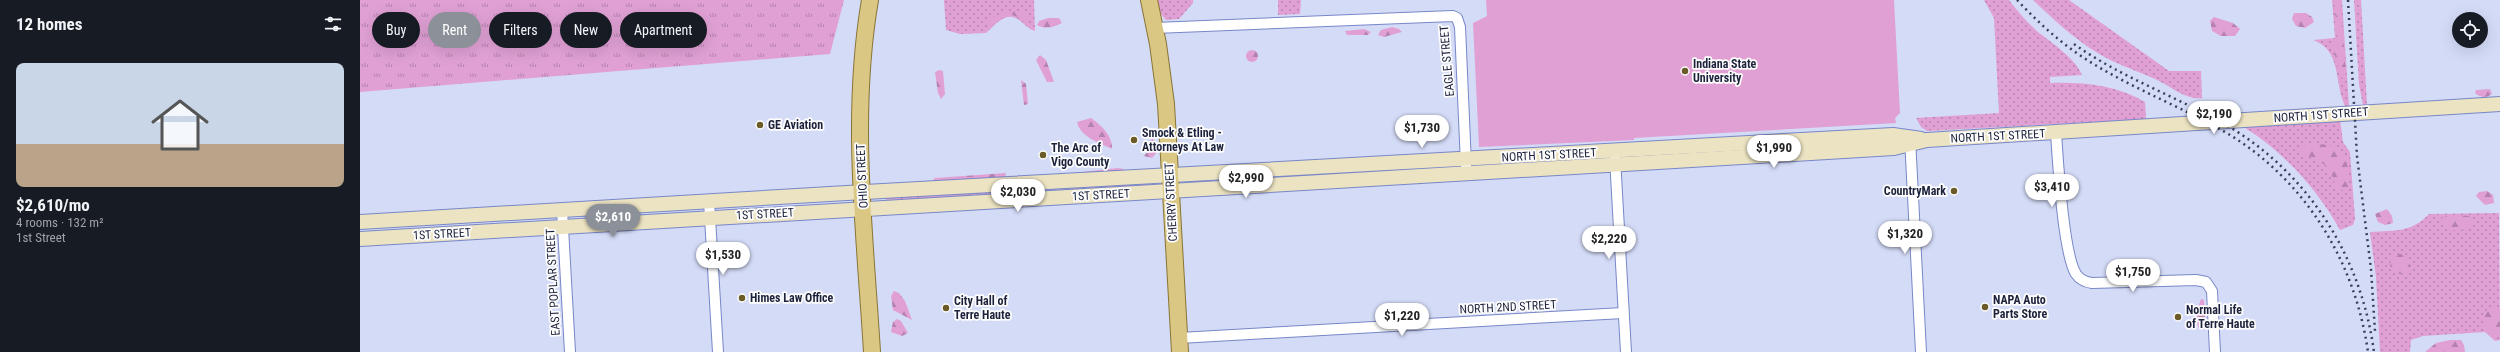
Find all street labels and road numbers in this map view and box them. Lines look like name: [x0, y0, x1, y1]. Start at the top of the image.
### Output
street label: EAGLE STREET: [1437, 25, 1457, 97]
street label: NORTH 1ST STREET: [2273, 105, 2369, 125]
street label: NORTH 1ST STREET: [1950, 127, 2046, 145]
street label: OHIO STREET: [853, 143, 871, 209]
street label: NORTH 1ST STREET: [1501, 146, 1597, 164]
street label: CHERRY STREET: [1162, 162, 1180, 242]
street label: 1ST STREET: [1072, 186, 1130, 204]
street label: 1ST STREET: [736, 205, 794, 223]
street label: 1ST STREET: [413, 225, 471, 243]
street label: EAST POPLAR STREET: [543, 228, 563, 336]
street label: NORTH 2ND STREET: [1459, 297, 1557, 317]

